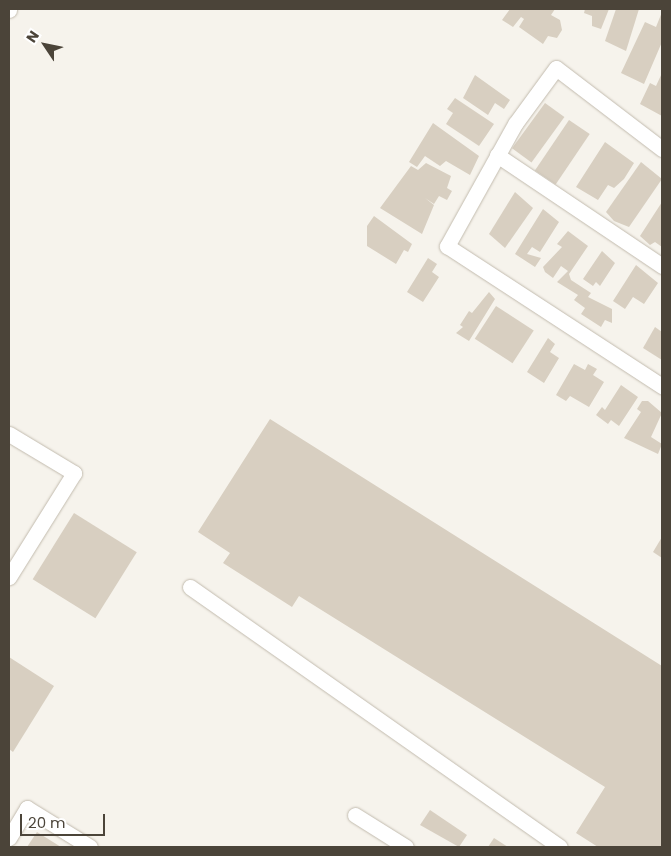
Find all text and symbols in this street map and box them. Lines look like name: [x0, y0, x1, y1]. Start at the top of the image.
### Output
north arrow: [20, 20, 70, 70]
text: N: [21, 27, 44, 47]
scale bar: [22, 804, 108, 836]
text: 20 m: [28, 812, 66, 833]

